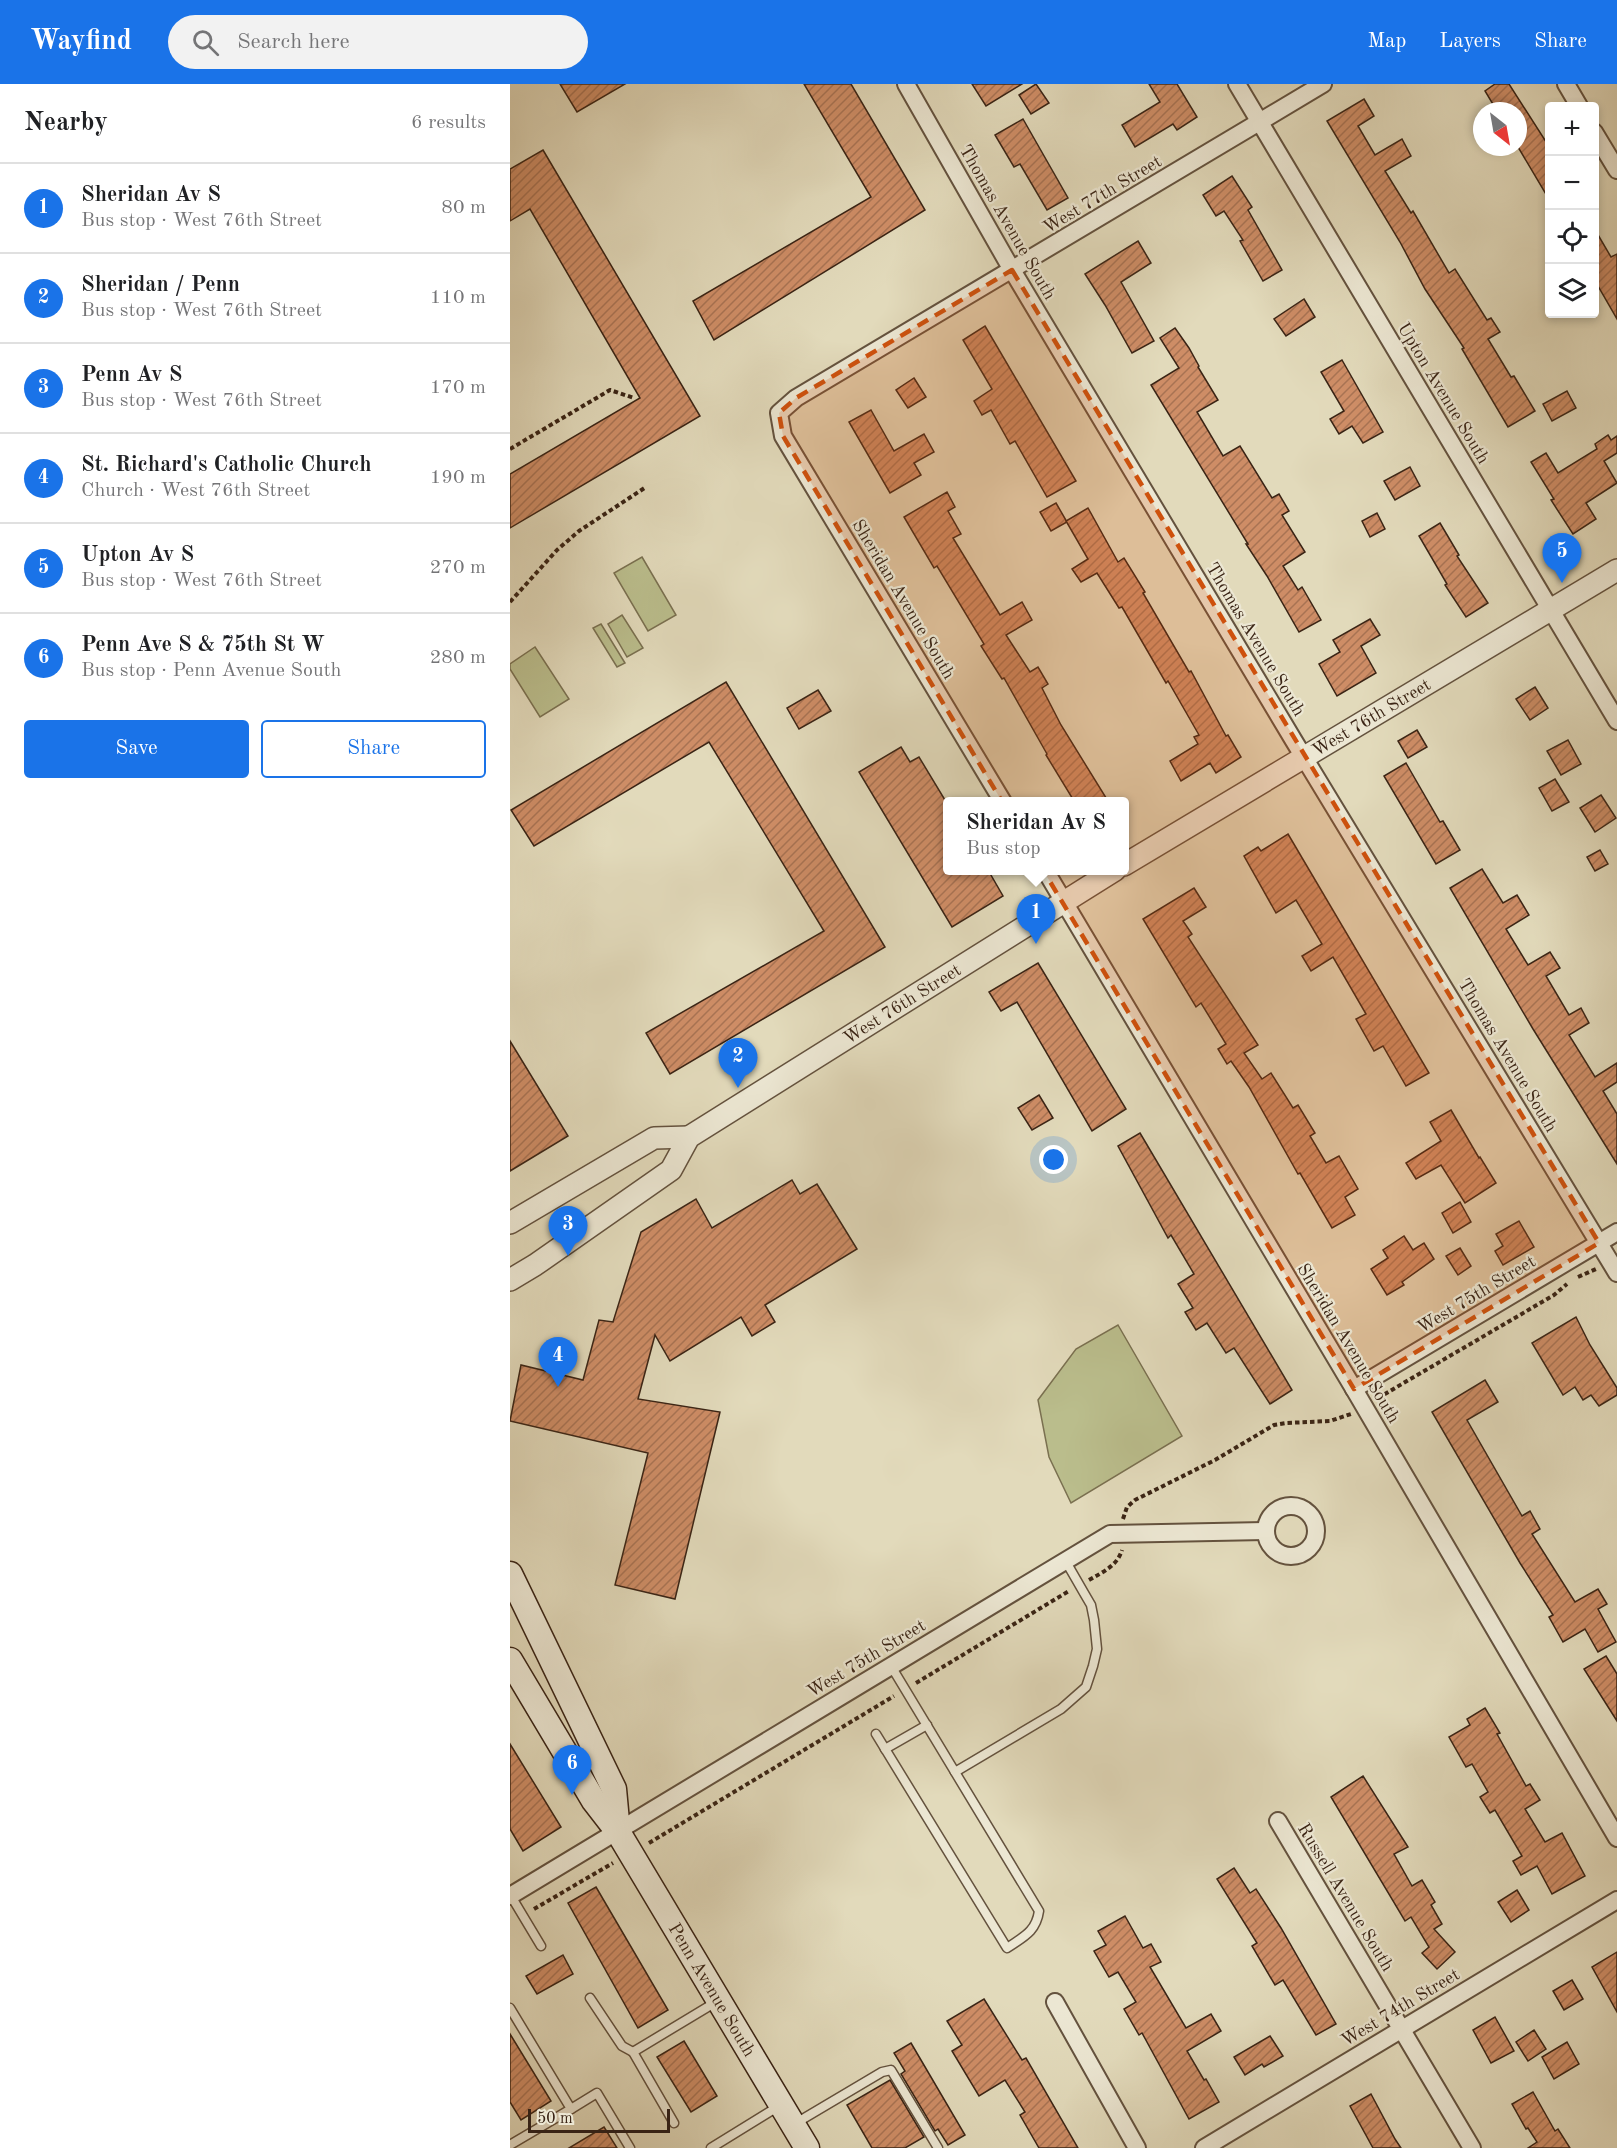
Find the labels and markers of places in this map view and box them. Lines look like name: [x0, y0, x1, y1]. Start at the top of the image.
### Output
pin: 5: [1542, 534, 1582, 583]
pin: 1: [1016, 894, 1056, 944]
pin: 2: [718, 1038, 758, 1088]
pin: 3: [548, 1206, 588, 1256]
pin: 4: [538, 1338, 578, 1387]
pin: 6: [552, 1746, 592, 1795]

